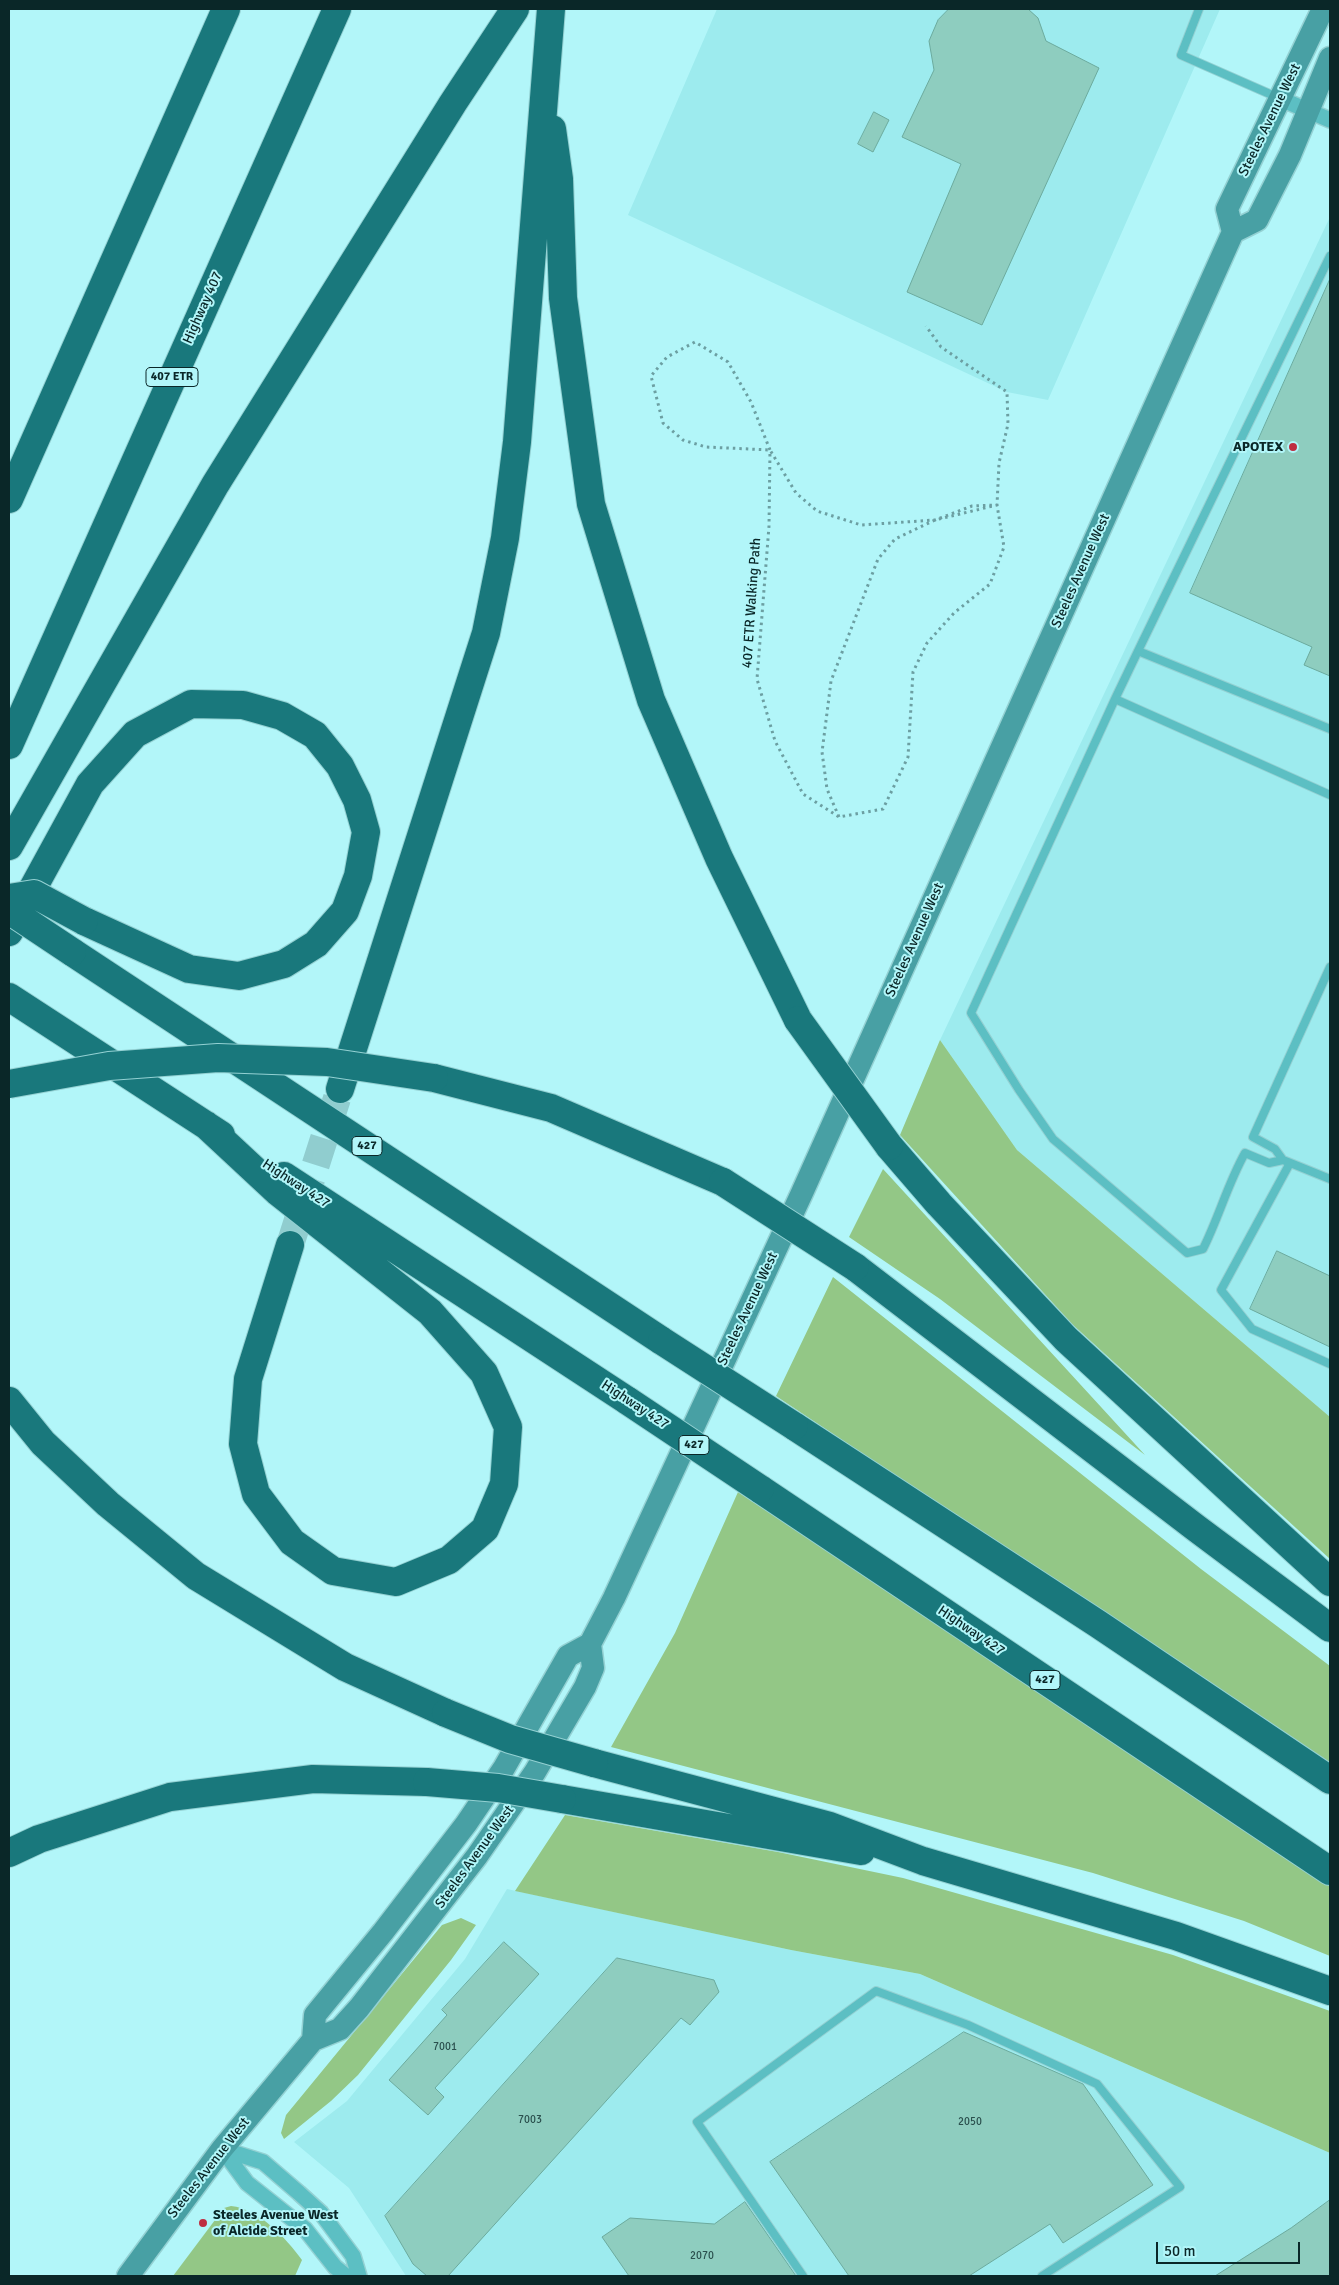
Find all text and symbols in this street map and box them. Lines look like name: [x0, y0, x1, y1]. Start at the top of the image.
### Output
street label: Steeles Avenue West: [1235, 61, 1305, 179]
street label: Highway 407: [180, 269, 226, 347]
road number: 407 ETR: [146, 368, 198, 387]
place label: APOTEX: [1233, 439, 1283, 455]
marker: APOTEX: [1287, 441, 1299, 453]
street label: Steeles Avenue West: [1048, 511, 1114, 631]
street label: 407 ETR Walking Path: [739, 537, 765, 669]
street label: Steeles Avenue West: [882, 880, 948, 1000]
road number: 427: [352, 1136, 382, 1156]
street label: Highway 427: [259, 1156, 333, 1212]
street label: Steeles Avenue West: [714, 1250, 782, 1368]
street label: Highway 427: [598, 1377, 672, 1433]
road number: 427: [679, 1436, 709, 1454]
street label: Highway 427: [934, 1602, 1008, 1660]
road number: 427: [1030, 1670, 1060, 1690]
street label: Steeles Avenue West: [432, 1802, 518, 1912]
house number: 7001: [433, 2040, 457, 2054]
house number: 7003: [518, 2113, 542, 2127]
street label: Steeles Avenue West: [165, 2114, 253, 2222]
house number: 2050: [958, 2115, 982, 2129]
place label: Steeles Avenue West of Alcide Street: [213, 2207, 338, 2240]
marker: Steeles Avenue West of Alcide Street: [197, 2217, 209, 2229]
scale bar: [1159, 2232, 1303, 2264]
text: 50 m: [1164, 2242, 1195, 2260]
house number: 2070: [690, 2249, 714, 2263]

